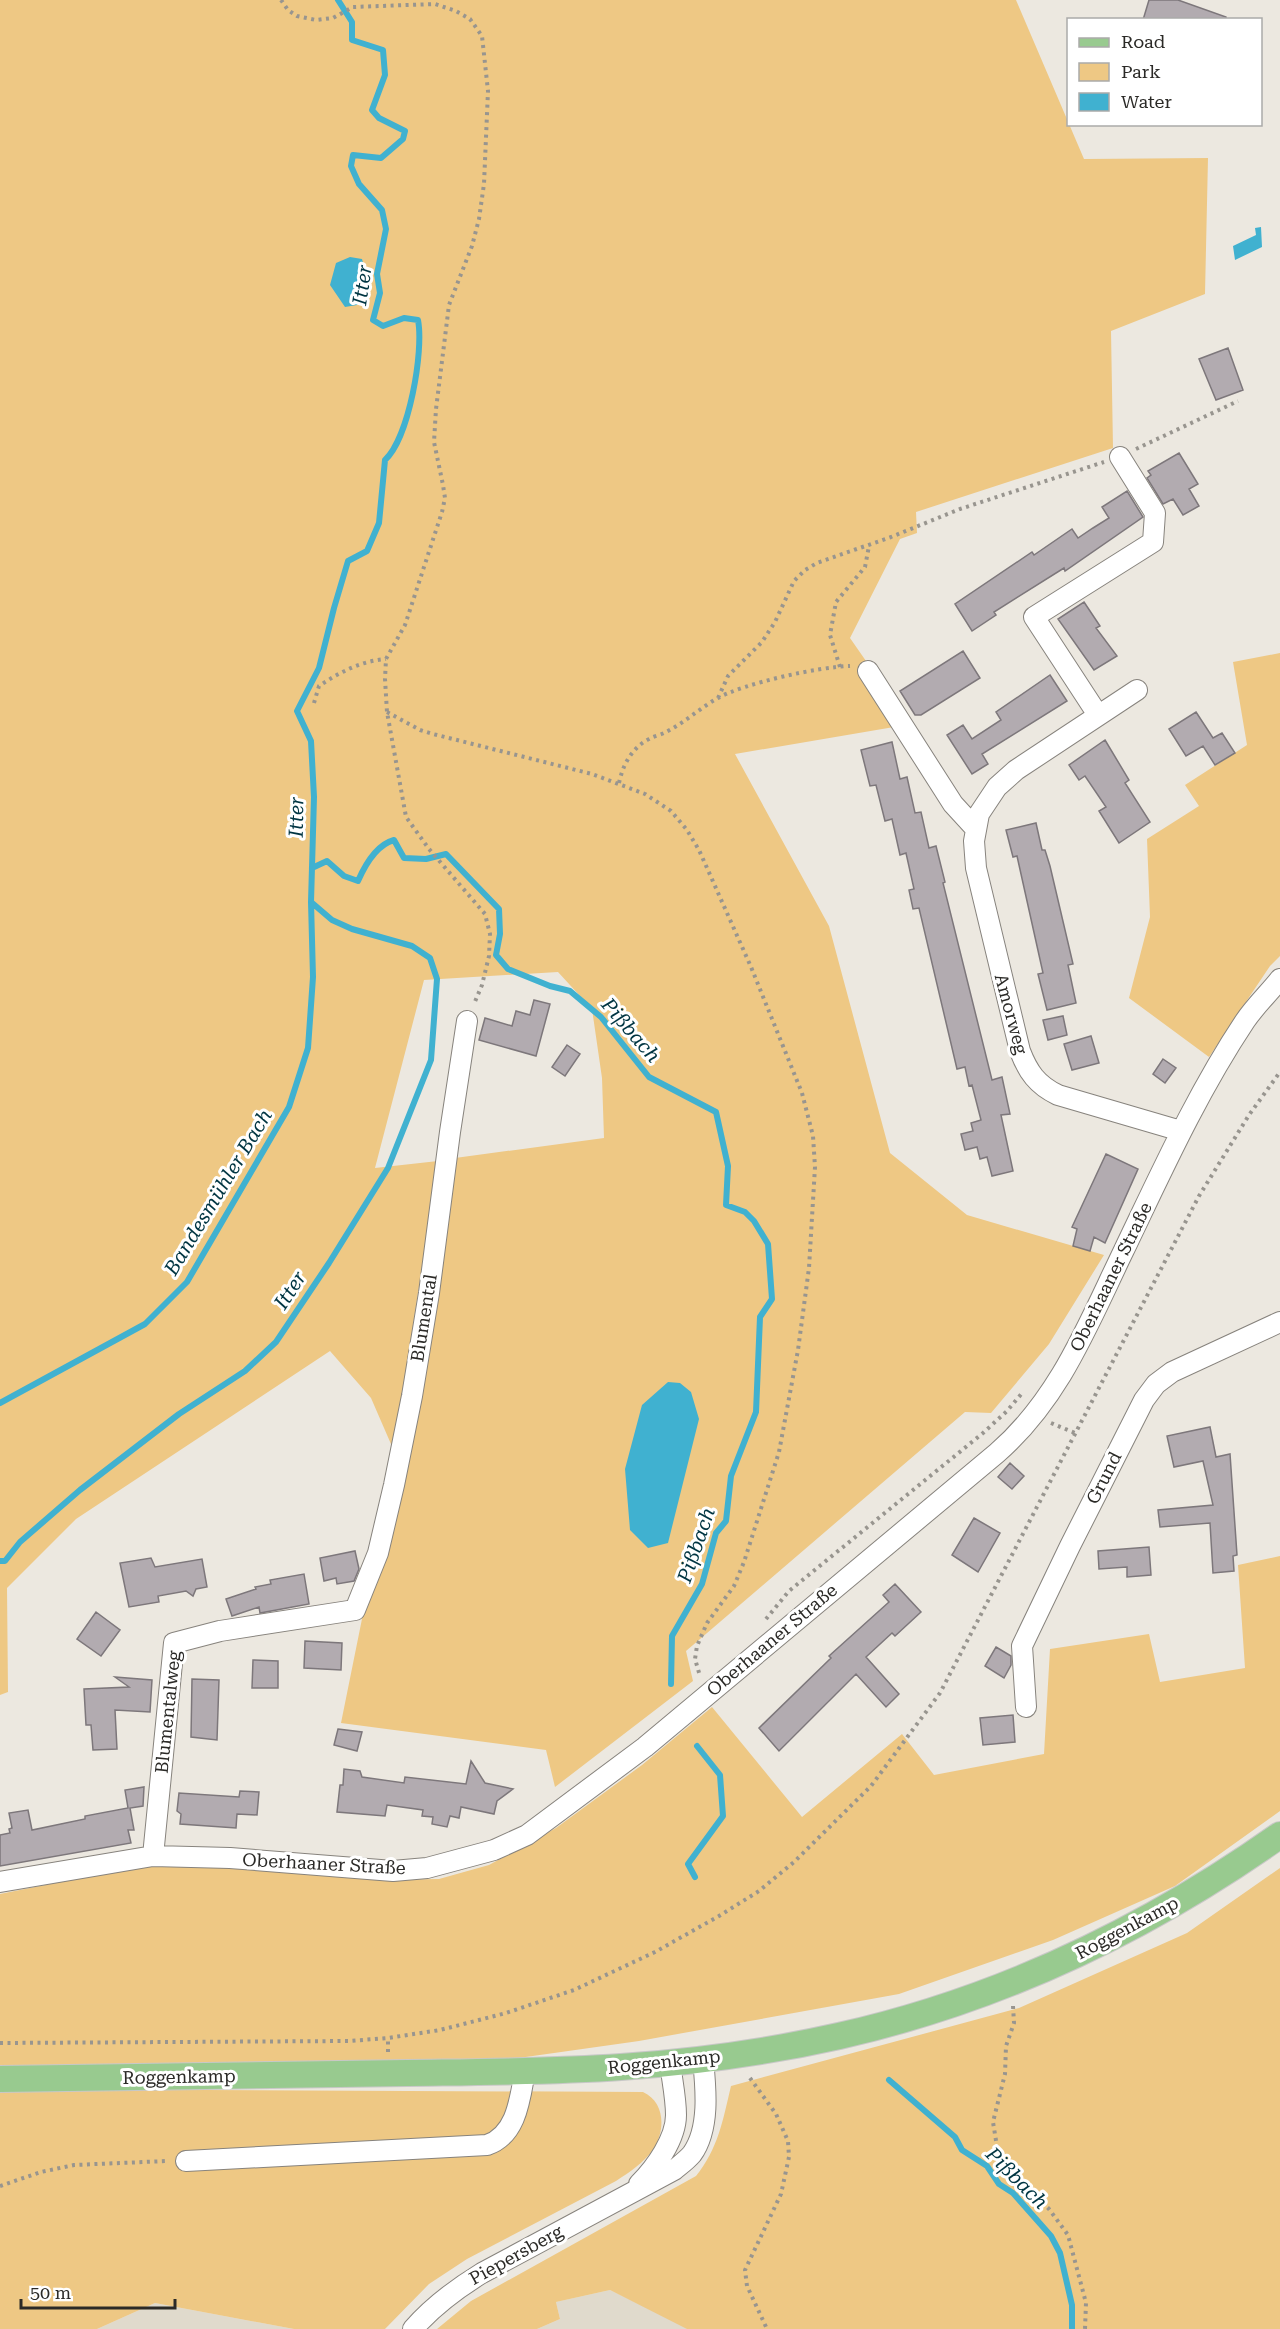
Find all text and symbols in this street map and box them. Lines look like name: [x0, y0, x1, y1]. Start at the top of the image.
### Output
legend: [1067, 18, 1262, 126]
text: Road: [1121, 31, 1166, 52]
text: Park: [1121, 61, 1161, 82]
text: Water: [1121, 91, 1172, 112]
water label: Itter: [347, 263, 377, 308]
water label: Itter: [284, 796, 308, 839]
street label: Amorweg: [991, 971, 1032, 1057]
water label: Pißbach: [596, 992, 666, 1067]
water label: Bandesmühler Bach: [158, 1105, 277, 1280]
street label: Oberhaaner Straße: [1065, 1199, 1156, 1355]
water label: Itter: [268, 1266, 311, 1314]
street label: Blumental: [406, 1272, 441, 1363]
street label: Grund: [1082, 1448, 1126, 1507]
water label: Pißbach: [672, 1504, 720, 1587]
street label: Oberhaaner Straße: [702, 1579, 841, 1700]
street label: Blumentalweg: [151, 1649, 184, 1774]
street label: Oberhaaner Straße: [242, 1849, 406, 1878]
street label: Roggenkamp: [1072, 1892, 1182, 1963]
street label: Roggenkamp: [606, 2045, 721, 2078]
street label: Roggenkamp: [122, 2065, 236, 2088]
water label: Pißbach: [980, 2141, 1053, 2214]
street label: Piepersberg: [465, 2220, 567, 2289]
scale bar: [21, 2272, 176, 2310]
text: 50 m: [30, 2282, 71, 2303]

